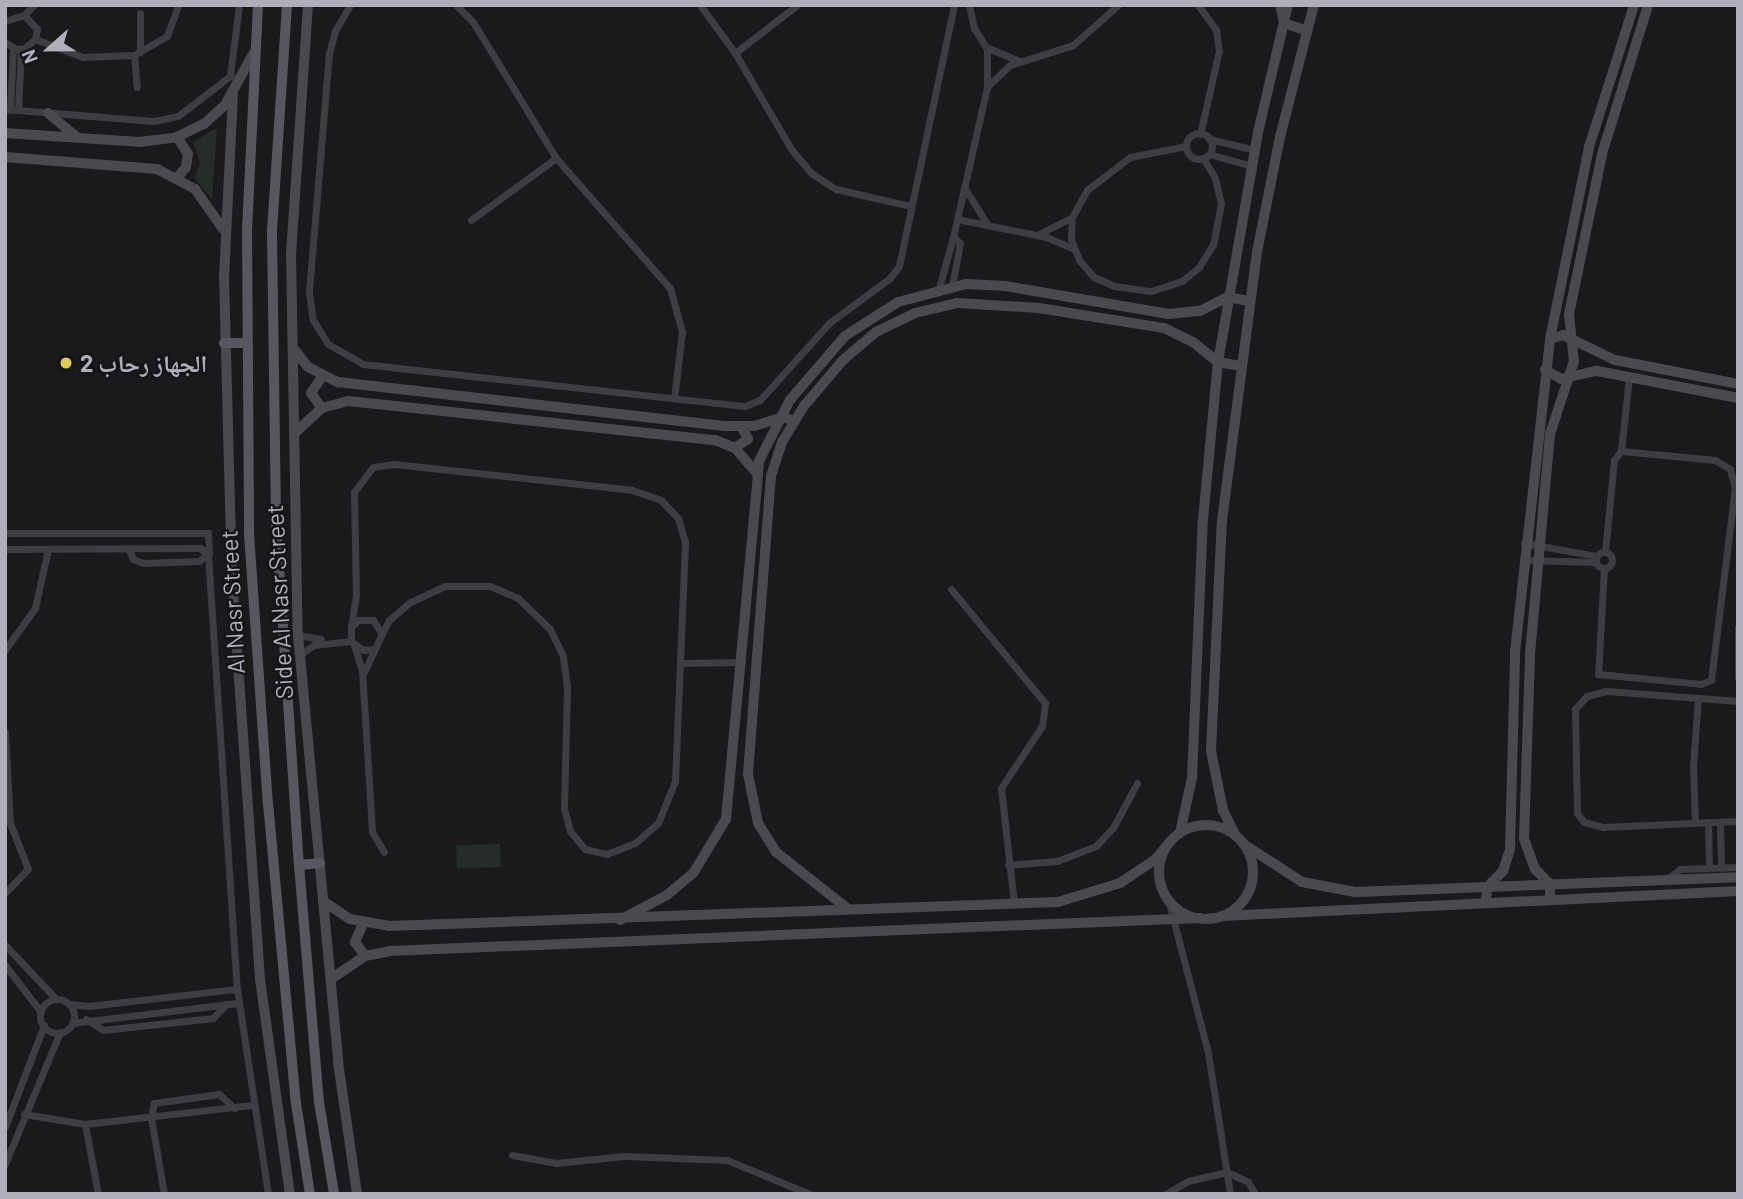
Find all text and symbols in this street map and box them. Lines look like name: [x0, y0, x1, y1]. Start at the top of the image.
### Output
north arrow: [14, 14, 84, 84]
text: N: [16, 47, 42, 67]
place label: الجهاز رحاب 2: [80, 349, 207, 377]
marker: الجهاز رحاب 2: [58, 355, 74, 371]
street label: Side Al Nasr Street: [260, 504, 298, 700]
street label: Al Nasr Street: [214, 529, 250, 675]

